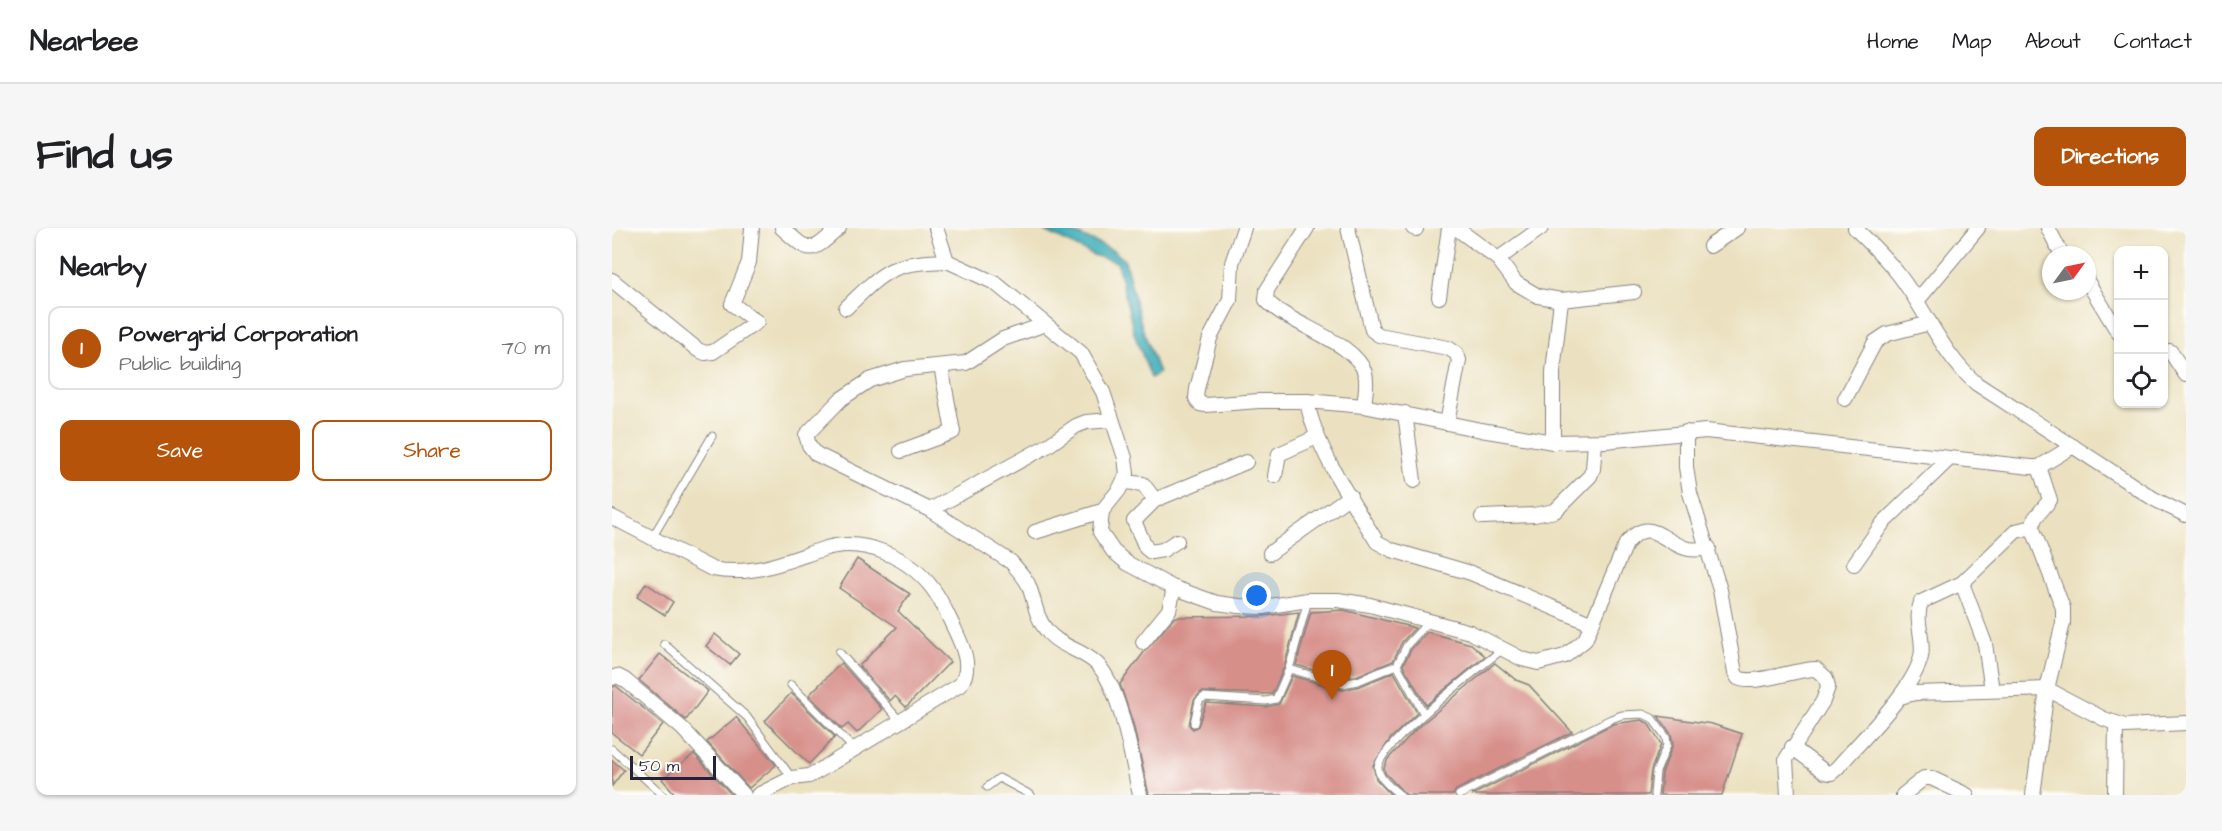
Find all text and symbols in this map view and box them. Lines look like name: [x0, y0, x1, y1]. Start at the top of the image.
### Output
text: Nearbee: [30, 22, 138, 61]
text: Home: [1867, 27, 1919, 56]
text: Map: [1952, 27, 1992, 56]
text: About: [2025, 27, 2081, 56]
text: Contact: [2114, 27, 2192, 56]
text: Find us: [36, 127, 173, 185]
button: Directions: [2034, 127, 2186, 186]
north arrow: [2042, 246, 2096, 300]
map controls: [2114, 246, 2168, 408]
button: +: [2114, 246, 2168, 300]
text: Nearby: [60, 249, 147, 285]
button: −: [2114, 300, 2168, 354]
text: Powergrid Corporation: [119, 319, 358, 350]
text: 1: [80, 334, 83, 362]
text: 70 m: [502, 334, 550, 362]
text: Public building: [119, 350, 241, 378]
button: locate: [2114, 354, 2168, 408]
button: Save: [60, 420, 300, 481]
button: Share: [312, 420, 552, 481]
your location: [1242, 581, 1271, 610]
pin: 1: [1312, 650, 1352, 700]
scale bar: [630, 753, 716, 780]
text: 50 m: [639, 755, 679, 777]

